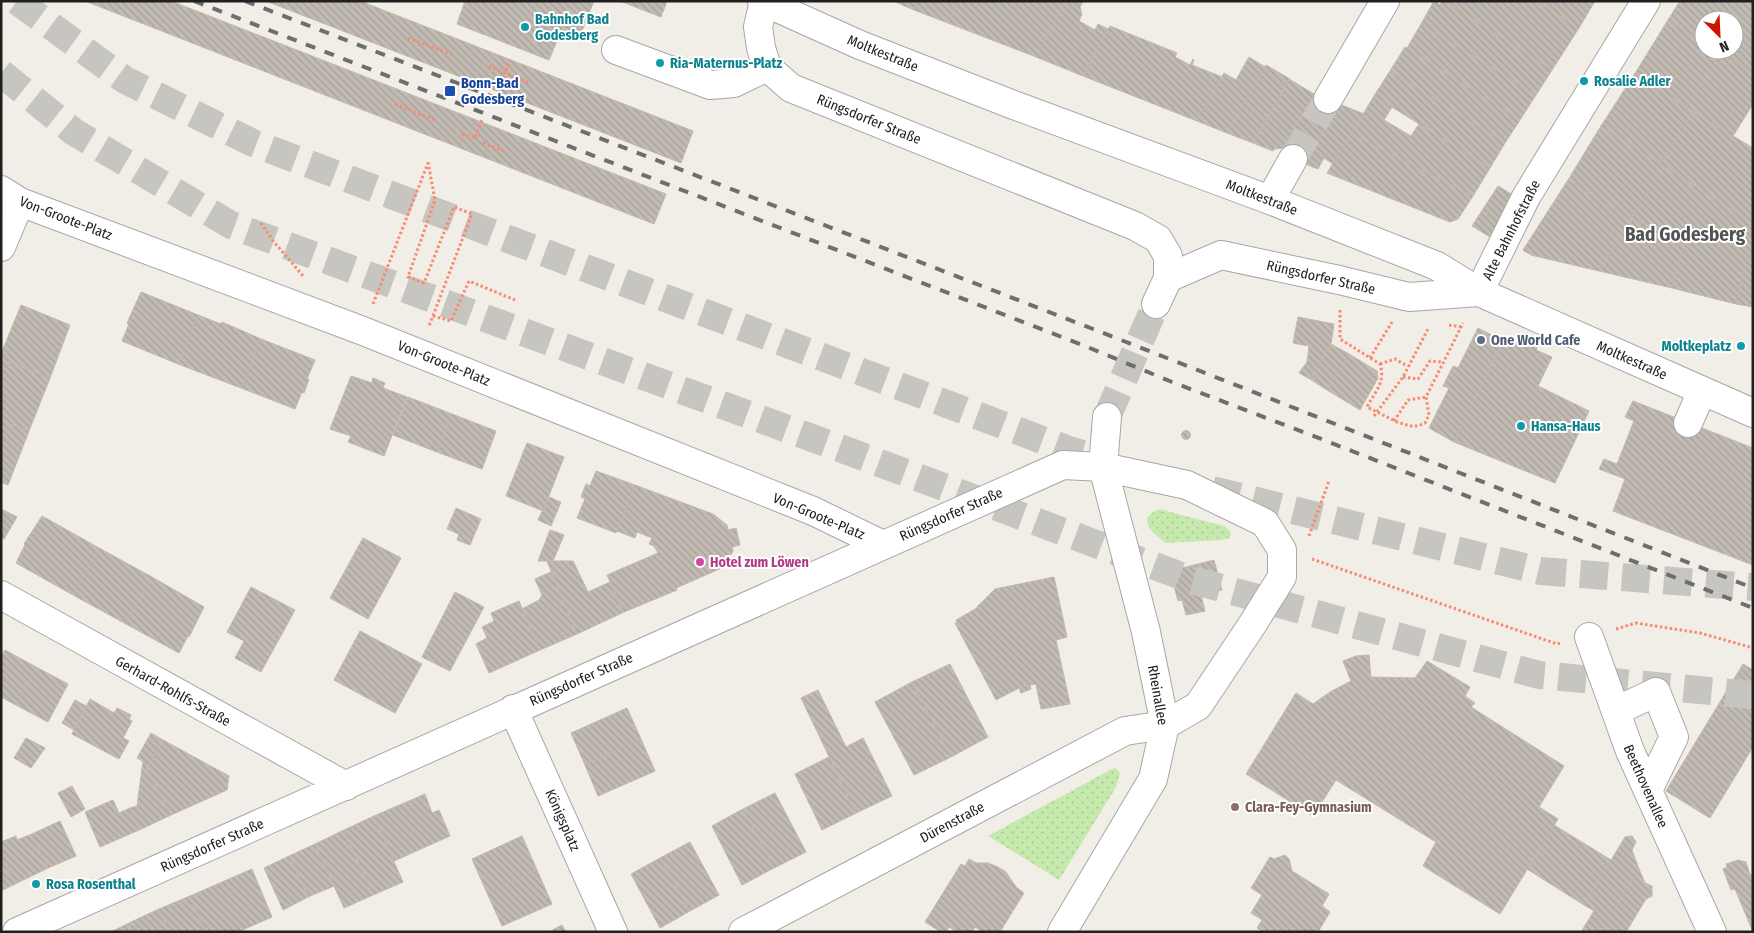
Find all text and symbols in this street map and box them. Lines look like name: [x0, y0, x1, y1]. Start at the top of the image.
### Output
north arrow: [1694, 10, 1744, 60]
place label: Bahnhof Bad Godesberg: [535, 11, 609, 44]
marker: Bahnhof Bad Godesberg: [519, 21, 531, 33]
street label: Moltkestraße: [845, 31, 921, 75]
text: N: [1717, 37, 1731, 56]
place label: Ria-Maternus-Platz: [670, 55, 782, 72]
marker: Ria-Maternus-Platz: [654, 57, 666, 69]
place label: Rosalie Adler: [1594, 73, 1672, 90]
place label: Bonn-Bad Godesberg: [461, 75, 524, 108]
marker: Rosalie Adler: [1578, 75, 1590, 87]
marker: Bonn-Bad Godesberg: [443, 84, 457, 98]
street label: Rüngsdorfer Straße: [814, 91, 924, 148]
street label: Moltkestraße: [1224, 176, 1300, 219]
street label: Alte Bahnhofstraße: [1479, 177, 1544, 283]
street label: Von-Groote-Platz: [17, 193, 115, 244]
district label: Bad Godesberg: [1625, 223, 1746, 246]
street label: Rüngsdorfer Straße: [1265, 257, 1377, 298]
place label: One World Cafe: [1491, 332, 1580, 349]
marker: One World Cafe: [1475, 334, 1487, 346]
street label: Von-Groote-Platz: [395, 337, 493, 390]
street label: Moltkestraße: [1594, 337, 1670, 384]
place label: Moltkeplatz: [1662, 338, 1731, 355]
marker: Moltkeplatz: [1735, 340, 1747, 352]
place label: Hansa-Haus: [1531, 418, 1601, 435]
marker: Hansa-Haus: [1515, 420, 1527, 432]
street label: Rüngsdorfer Straße: [897, 484, 1005, 545]
street label: Von-Groote-Platz: [770, 489, 868, 544]
place label: Hotel zum Löwen: [710, 554, 809, 571]
marker: Hotel zum Löwen: [694, 556, 706, 568]
street label: Rüngsdorfer Straße: [527, 649, 635, 710]
street label: Gerhard-Rohlfs-Straße: [112, 653, 233, 730]
street label: Rheinallee: [1144, 664, 1171, 727]
street label: Beethovenallee: [1620, 742, 1671, 830]
street label: Königsplatz: [541, 787, 584, 854]
street label: Dürenstraße: [917, 798, 987, 847]
place label: Clara-Fey-Gymnasium: [1245, 799, 1372, 816]
marker: Clara-Fey-Gymnasium: [1229, 801, 1241, 813]
street label: Rüngsdorfer Straße: [158, 815, 266, 876]
place label: Rosa Rosenthal: [46, 876, 136, 893]
marker: Rosa Rosenthal: [30, 878, 42, 890]

